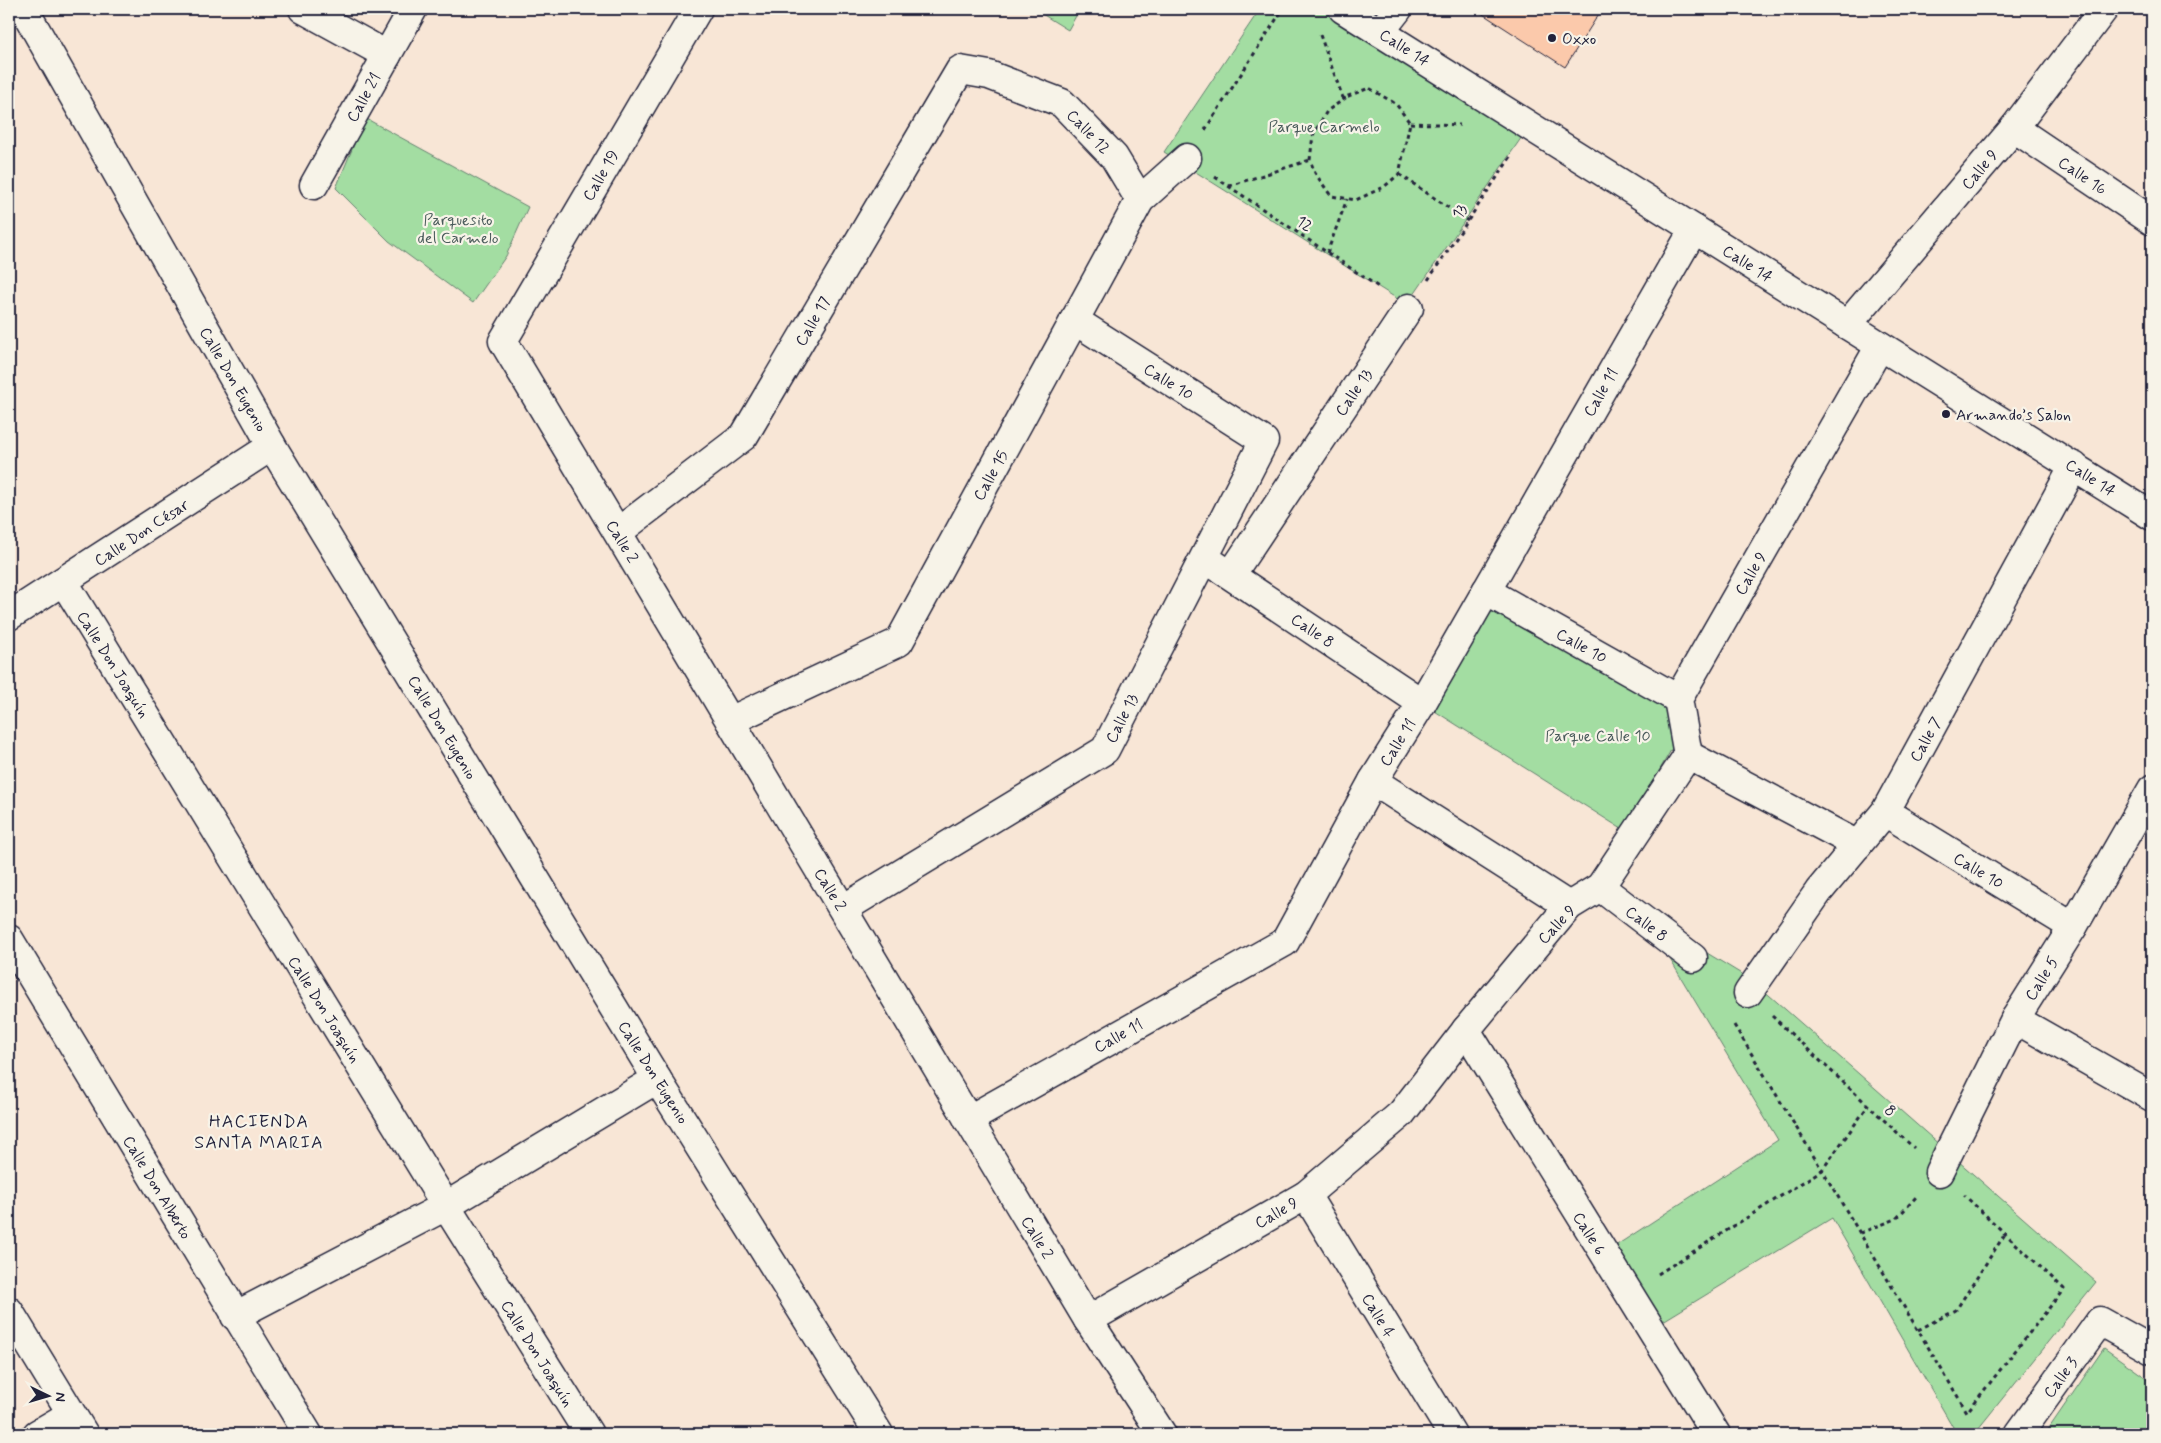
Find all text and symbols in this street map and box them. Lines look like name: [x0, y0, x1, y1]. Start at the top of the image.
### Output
street label: Calle 14: [1375, 25, 1434, 72]
place label: Oxxo: [1562, 29, 1596, 50]
marker: Oxxo: [1546, 32, 1558, 44]
street label: Calle 21: [342, 69, 386, 126]
street label: Calle 12: [1061, 105, 1114, 159]
park label: Parque Carmelo: [1268, 117, 1380, 138]
street label: Calle 9: [1957, 145, 2003, 195]
street label: Calle 19: [578, 147, 624, 205]
street label: Calle 16: [2054, 152, 2111, 200]
street label: 13: [1448, 200, 1473, 223]
park label: Parquesito del Carmelo: [417, 210, 499, 249]
street label: 12: [1292, 211, 1317, 237]
street label: Calle 14: [1718, 241, 1777, 288]
street label: Calle 17: [791, 293, 836, 350]
street label: Calle Don Eugenio: [194, 323, 271, 436]
street label: Calle 10: [1139, 359, 1197, 406]
street label: Calle 13: [1331, 365, 1378, 421]
street label: Calle 11: [1579, 365, 1624, 421]
place label: Armando’s Salon: [1956, 405, 2071, 426]
marker: Armando’s Salon: [1940, 408, 1952, 420]
street label: Calle 15: [969, 447, 1014, 505]
street label: Calle 14: [2061, 455, 2120, 502]
street label: Calle Don César: [91, 495, 193, 572]
street label: Calle 2: [601, 516, 643, 567]
street label: Calle 9: [1731, 548, 1772, 599]
street label: Calle Don Joaquín: [71, 607, 154, 722]
street label: Calle 8: [1286, 609, 1338, 653]
street label: Calle 10: [1552, 624, 1610, 669]
street label: Calle Don Eugenio: [402, 672, 481, 784]
street label: Calle 13: [1101, 690, 1144, 747]
street label: Calle 7: [1905, 713, 1947, 766]
street label: Calle 11: [1375, 715, 1421, 771]
park label: Parque Calle 10: [1545, 726, 1651, 747]
street label: Calle 10: [1949, 848, 2007, 894]
street label: Calle 2: [809, 864, 851, 915]
street label: Calle 9: [1534, 901, 1581, 949]
street label: Calle 8: [1621, 901, 1671, 947]
street label: Calle Don Joaquín: [282, 952, 365, 1067]
street label: Calle 5: [2021, 953, 2064, 1005]
street label: Calle 11: [1091, 1014, 1147, 1058]
street label: Calle Don Eugenio: [613, 1017, 693, 1128]
street label: 8: [1880, 1100, 1900, 1122]
district label: HACIENDA SANTA MARIA: [194, 1110, 324, 1155]
street label: Calle Don Alberto: [117, 1132, 196, 1244]
street label: Calle 9: [1251, 1192, 1302, 1234]
street label: Calle 6: [1567, 1208, 1610, 1259]
street label: Calle 2: [1016, 1212, 1058, 1263]
street label: Calle 4: [1356, 1290, 1399, 1342]
street label: Calle Don Joaquín: [495, 1296, 578, 1411]
street label: Calle 3: [2039, 1353, 2083, 1403]
north arrow: [22, 1370, 72, 1420]
text: N: [51, 1392, 69, 1402]

